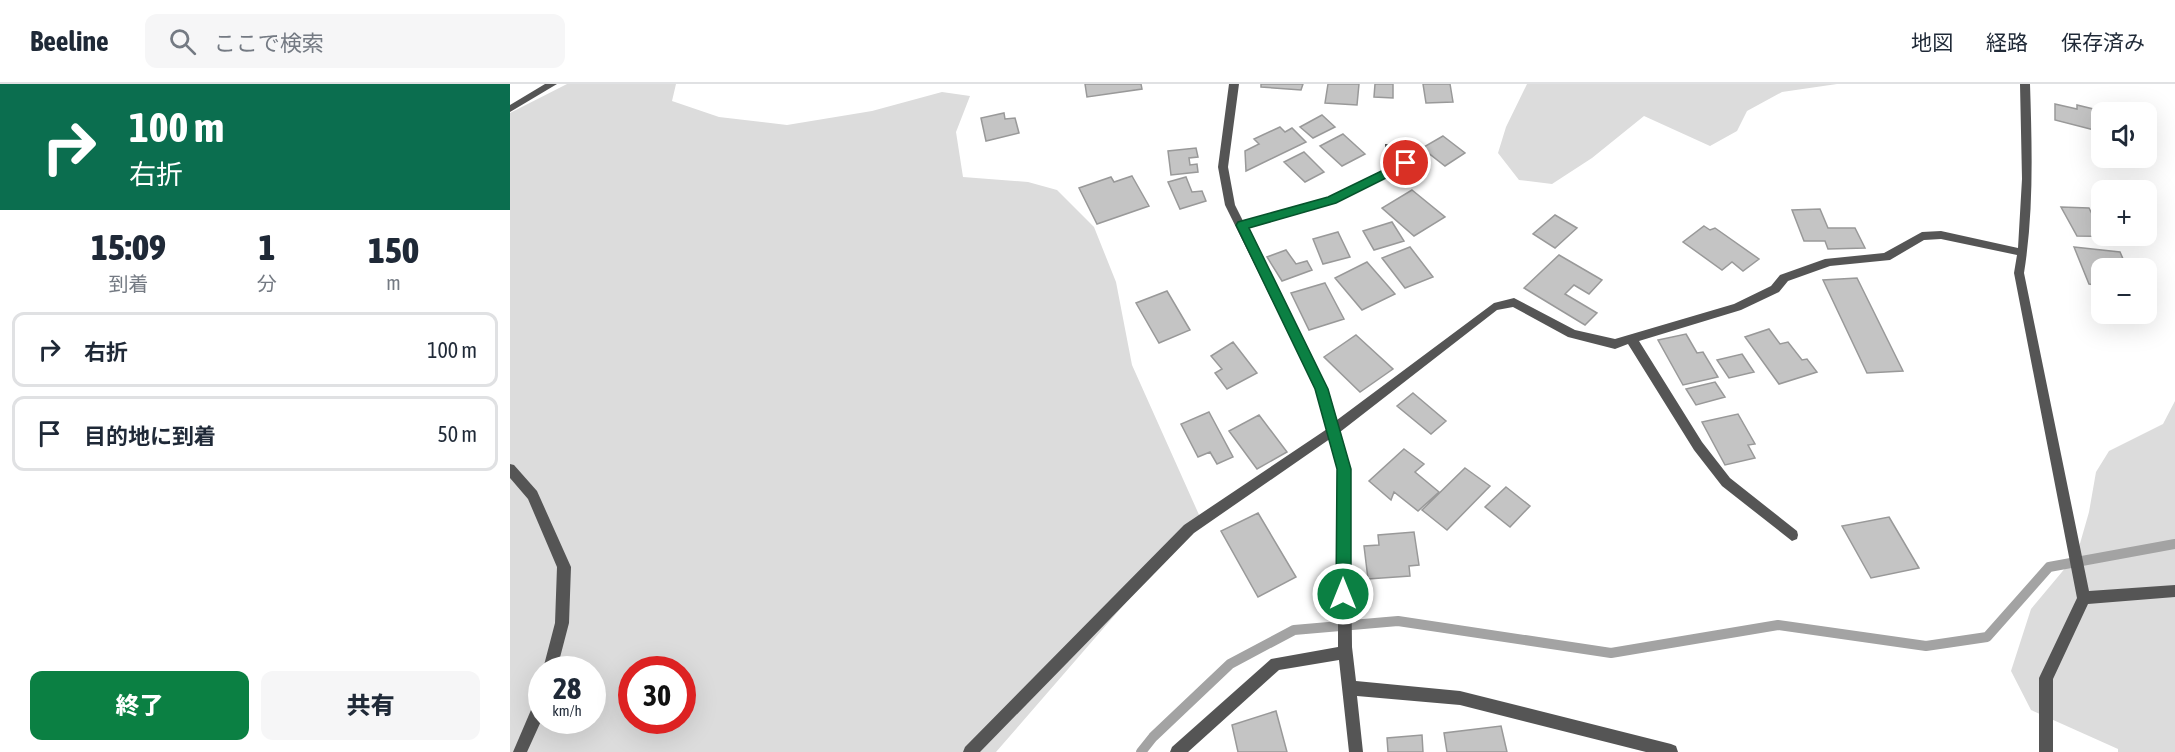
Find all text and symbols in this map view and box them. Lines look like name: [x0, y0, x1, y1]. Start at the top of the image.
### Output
search box: [145, 14, 565, 68]
text: Beeline: [30, 25, 109, 57]
icon: search: [166, 25, 199, 58]
text: ここで検索: [214, 30, 324, 56]
text: 地図: [1911, 30, 1953, 54]
text: 経路: [1986, 30, 2028, 54]
text: 保存済み: [2061, 30, 2145, 54]
map controls: [2091, 102, 2157, 324]
button: sound: [2091, 102, 2157, 168]
text: 100 m: [129, 103, 224, 151]
icon: right: [30, 108, 108, 186]
pin: [1380, 137, 1431, 188]
icon: arrive: [1389, 146, 1422, 179]
text: 右折: [129, 159, 183, 190]
button: +: [2091, 180, 2157, 246]
text: 15:09: [91, 226, 166, 268]
text: 1: [259, 226, 275, 268]
text: 150: [368, 229, 419, 271]
button: −: [2091, 258, 2157, 324]
text: m: [386, 271, 401, 294]
text: 到着: [109, 272, 149, 295]
text: 分: [257, 272, 277, 295]
icon: right: [33, 333, 66, 366]
text: 100 m: [427, 337, 477, 363]
text: 右折: [84, 339, 128, 365]
icon: arrive: [33, 417, 66, 450]
text: 50 m: [437, 421, 477, 447]
text: 目的地に到着: [84, 423, 216, 449]
position arrow: [1311, 562, 1375, 626]
speed limit sign: 30: [618, 656, 696, 734]
button: 終了: [30, 671, 249, 740]
button: 共有: [261, 671, 480, 740]
text: 28: [553, 671, 581, 705]
text: km/h: [552, 702, 582, 719]

